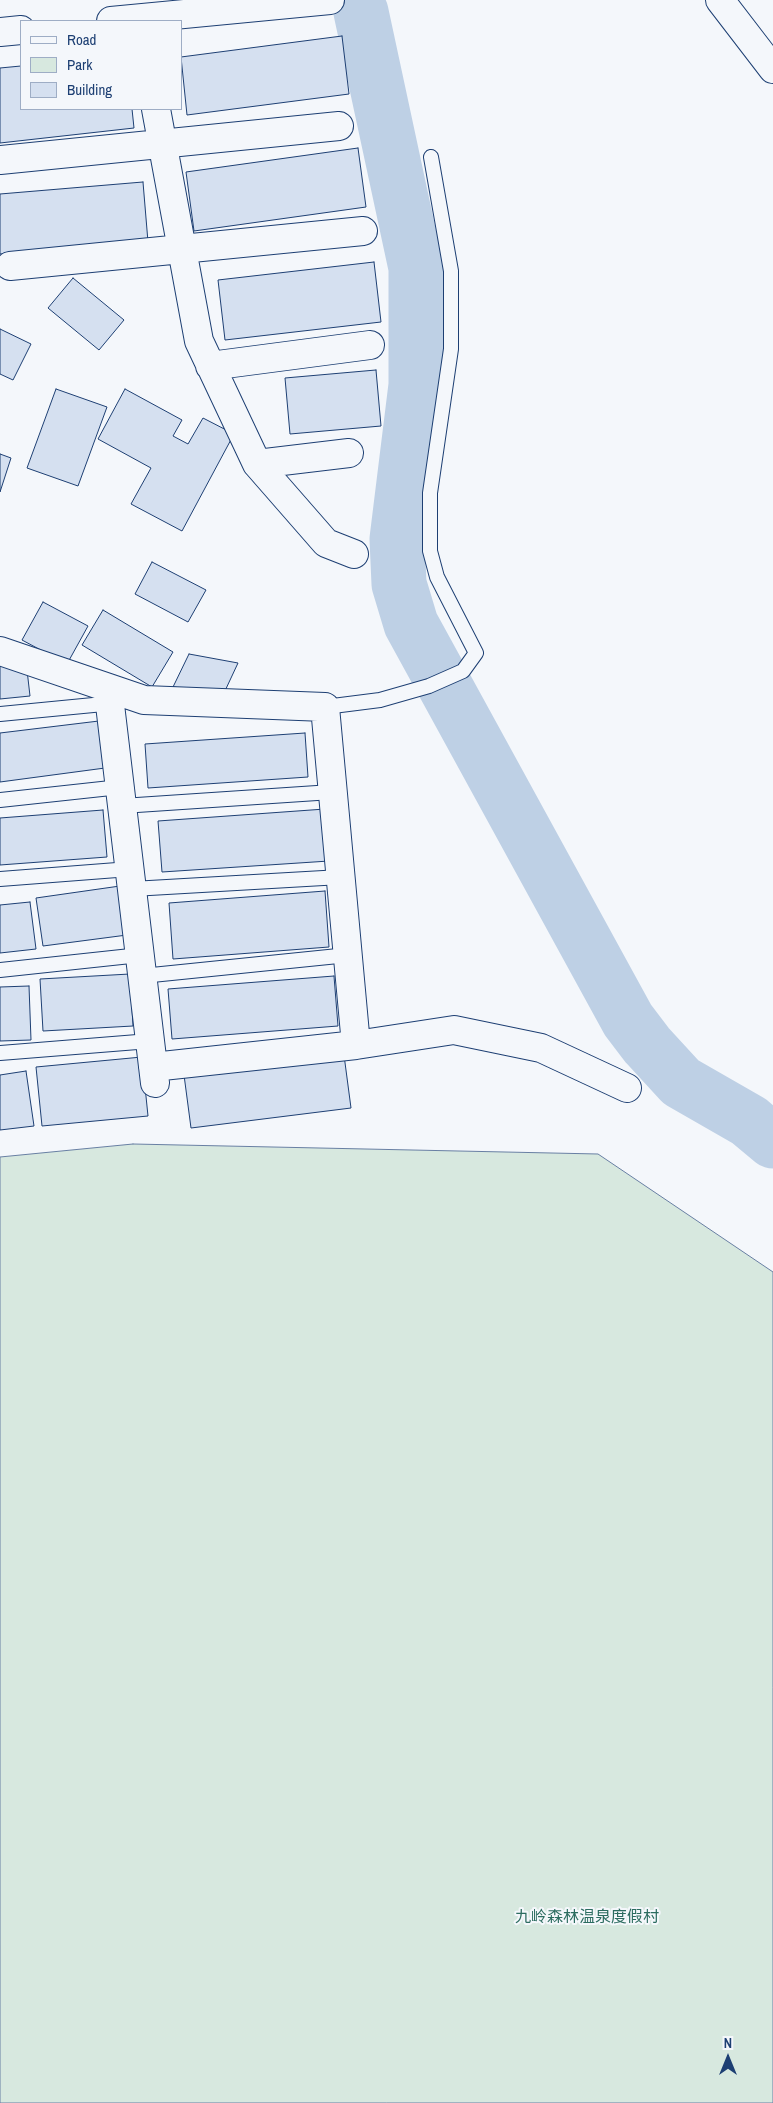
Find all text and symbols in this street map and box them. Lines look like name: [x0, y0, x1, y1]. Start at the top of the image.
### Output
legend: [20, 20, 182, 110]
text: Road: [67, 29, 96, 50]
text: Park: [67, 54, 92, 75]
text: Building: [67, 79, 112, 100]
park label: 九岭森林温泉度假村: [515, 1908, 659, 1928]
north arrow: [703, 2033, 753, 2083]
text: N: [724, 2034, 732, 2052]

